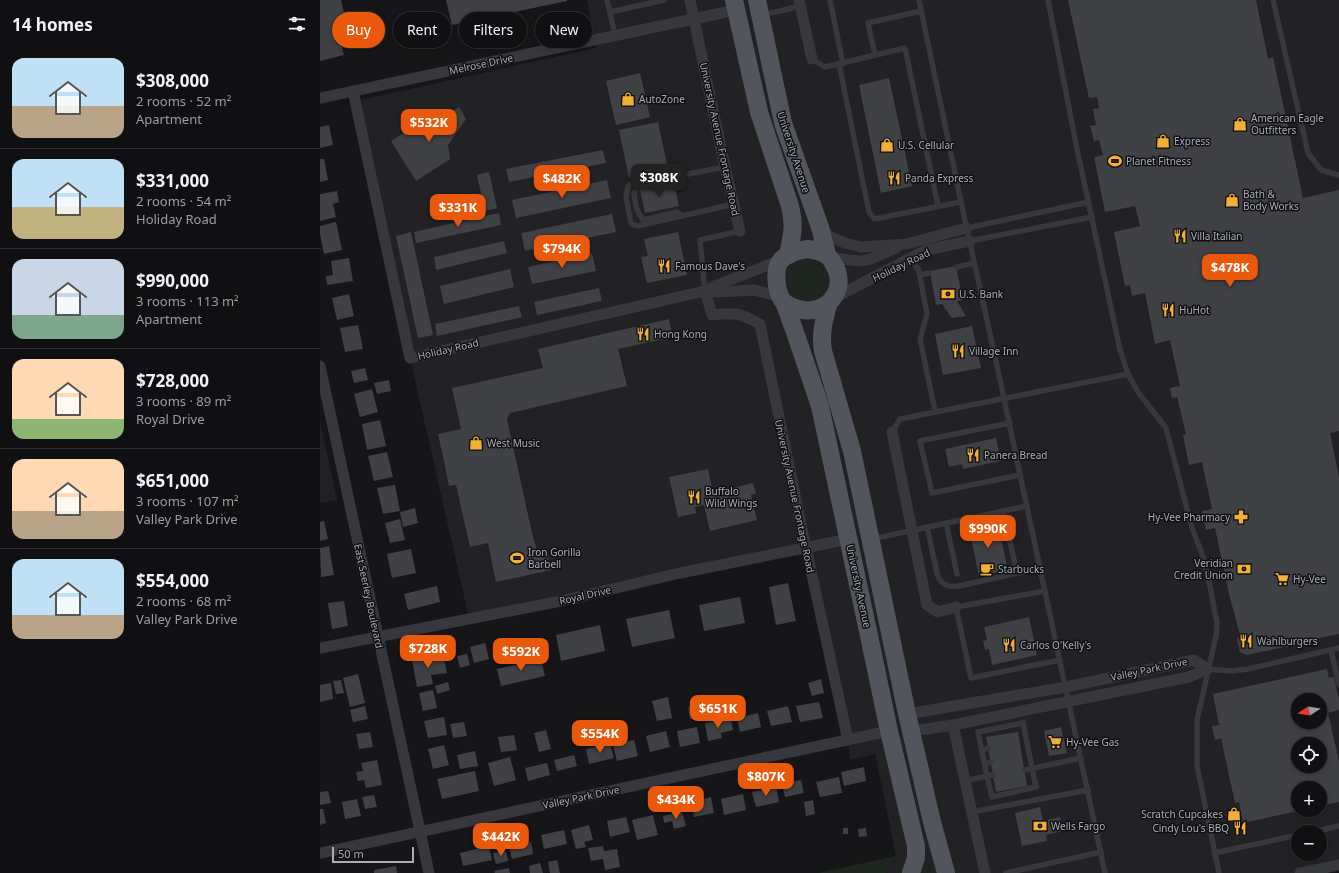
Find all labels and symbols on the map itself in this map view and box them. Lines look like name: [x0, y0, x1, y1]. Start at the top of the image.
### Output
street label: Melrose Drive: [448, 50, 515, 78]
street label: University Avenue Frontage Road: [697, 61, 743, 217]
shop icon: AutoZone: [620, 91, 636, 107]
place label: AutoZone: [639, 92, 685, 106]
pin: $532K: [401, 109, 457, 143]
street label: University Avenue: [774, 110, 814, 195]
place label: American Eagle Outfitters: [1251, 111, 1324, 137]
shop icon: American Eagle Outfitters: [1232, 116, 1248, 132]
shop icon: Express: [1155, 133, 1171, 149]
place label: Express: [1174, 134, 1210, 148]
shop icon: U.S. Cellular: [879, 137, 895, 153]
place label: U.S. Cellular: [898, 138, 954, 152]
sports icon: Planet Fitness: [1107, 153, 1123, 169]
place label: Planet Fitness: [1126, 154, 1191, 168]
pin: $308K: [631, 164, 687, 198]
pin: $482K: [534, 165, 590, 199]
restaurant icon: Panda Express: [886, 170, 902, 186]
place label: Panda Express: [905, 171, 974, 185]
place label: Bath & Body Works: [1243, 187, 1299, 213]
shop icon: Bath & Body Works: [1224, 192, 1240, 208]
pin: $331K: [430, 194, 486, 228]
restaurant icon: Villa Italian: [1172, 228, 1188, 244]
place label: Villa Italian: [1191, 229, 1243, 243]
pin: $794K: [534, 235, 590, 269]
street label: Holiday Road: [870, 245, 932, 285]
pin: $478K: [1202, 254, 1258, 288]
restaurant icon: Famous Dave's: [656, 258, 672, 274]
place label: Famous Dave's: [675, 259, 745, 273]
bank icon: U.S. Bank: [940, 286, 956, 302]
place label: U.S. Bank: [959, 287, 1004, 301]
restaurant icon: HuHot: [1160, 302, 1176, 318]
place label: HuHot: [1179, 303, 1210, 317]
restaurant icon: Hong Kong: [635, 326, 651, 342]
place label: Hong Kong: [654, 327, 707, 341]
street label: Holiday Road: [416, 335, 480, 363]
restaurant icon: Village Inn: [950, 343, 966, 359]
place label: Village Inn: [969, 344, 1019, 358]
street label: University Avenue Frontage Road: [772, 418, 818, 574]
shop icon: West Music: [468, 435, 484, 451]
place label: West Music: [487, 436, 540, 450]
restaurant icon: Panera Bread: [965, 447, 981, 463]
place label: Panera Bread: [984, 448, 1047, 462]
place label: Buffalo Wild Wings: [705, 484, 757, 510]
restaurant icon: Buffalo Wild Wings: [686, 489, 702, 505]
pharmacy icon: Hy-Vee Pharmacy: [1233, 509, 1249, 525]
place label: Hy-Vee Pharmacy: [1148, 510, 1231, 524]
pin: $990K: [960, 515, 1016, 549]
street label: East Seerley Boulevard: [351, 543, 387, 649]
street label: University Avenue: [843, 543, 875, 629]
place label: Iron Gorilla Barbell: [528, 545, 581, 571]
sports icon: Iron Gorilla Barbell: [509, 550, 525, 566]
place label: Veridian Credit Union: [1174, 556, 1233, 582]
cafe icon: Starbucks: [979, 561, 995, 577]
bank icon: Veridian Credit Union: [1236, 561, 1252, 577]
place label: Starbucks: [998, 562, 1044, 576]
supermarket icon: Hy-Vee: [1274, 571, 1290, 587]
place label: Hy-Vee: [1293, 572, 1326, 586]
street label: Royal Drive: [558, 582, 613, 608]
restaurant icon: Wahlburgers: [1238, 633, 1254, 649]
place label: Wahlburgers: [1257, 634, 1318, 648]
pin: $728K: [400, 635, 456, 669]
restaurant icon: Carlos O'Kelly's: [1001, 637, 1017, 653]
pin: $592K: [493, 638, 549, 672]
place label: Carlos O'Kelly's: [1020, 638, 1092, 652]
street label: Valley Park Drive: [1109, 654, 1189, 684]
north arrow: [1291, 693, 1327, 729]
pin: $651K: [690, 695, 746, 729]
pin: $554K: [572, 720, 628, 754]
supermarket icon: Hy-Vee Gas: [1047, 734, 1063, 750]
place label: Hy-Vee Gas: [1066, 735, 1119, 749]
pin: $807K: [738, 763, 794, 797]
street label: Valley Park Drive: [541, 782, 621, 812]
pin: $434K: [648, 786, 704, 820]
shop icon: Scratch Cupcakes: [1226, 806, 1242, 822]
place label: Scratch Cupcakes: [1141, 807, 1223, 821]
bank icon: Wells Fargo: [1032, 818, 1048, 834]
place label: Wells Fargo: [1051, 819, 1105, 833]
restaurant icon: Cindy Lou's BBQ: [1232, 820, 1248, 836]
place label: Cindy Lou's BBQ: [1152, 821, 1229, 835]
pin: $442K: [473, 823, 529, 857]
scale bar: [332, 845, 414, 864]

